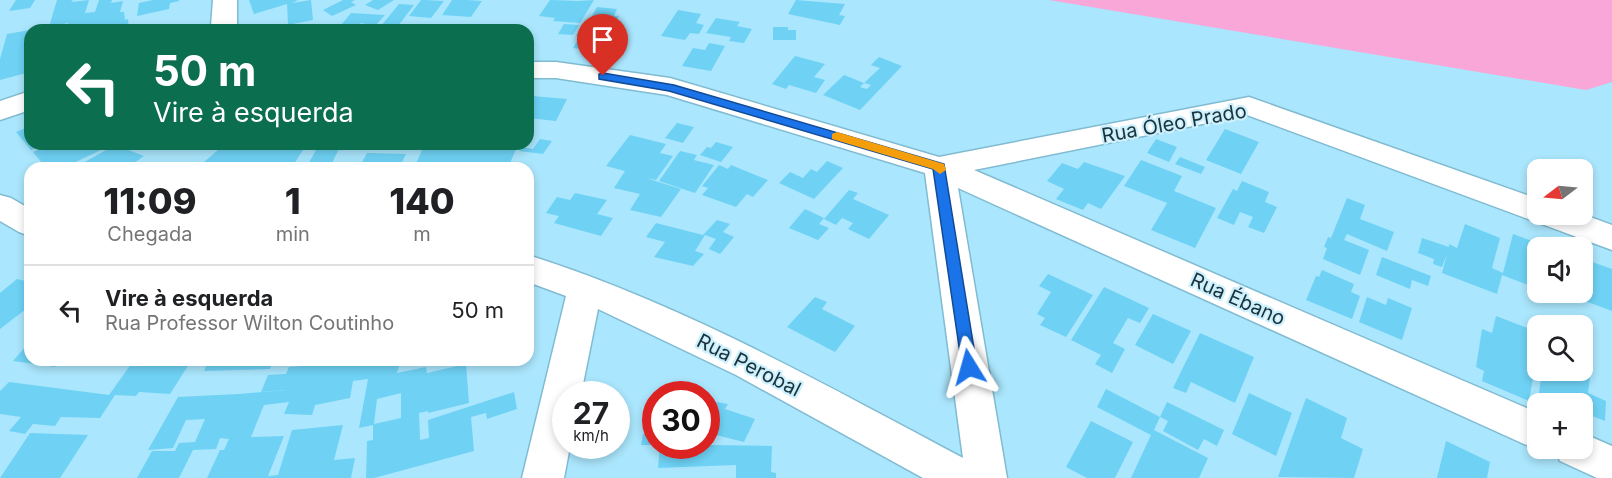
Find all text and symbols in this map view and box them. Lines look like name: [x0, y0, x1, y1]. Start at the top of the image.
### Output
pin: [577, 14, 628, 76]
icon: arrive: [586, 23, 619, 56]
text: 50 m: [153, 45, 256, 96]
icon: left: [54, 48, 132, 126]
text: Vire à esquerda: [153, 96, 354, 129]
street label: Rua Óleo Prado: [1099, 97, 1248, 148]
north arrow: [1527, 159, 1593, 225]
map controls: [1527, 159, 1593, 459]
text: 11:09: [103, 179, 196, 223]
text: 1: [285, 179, 301, 223]
text: 140: [389, 179, 455, 223]
text: Chegada: [107, 222, 192, 246]
text: min: [276, 222, 310, 246]
text: m: [413, 222, 431, 246]
button: sound: [1527, 237, 1593, 303]
street label: Rua Ébano: [1187, 267, 1289, 331]
text: Vire à esquerda: [105, 285, 273, 311]
icon: left: [54, 294, 87, 327]
text: 50 m: [451, 297, 504, 323]
text: Rua Professor Wilton Coutinho: [105, 311, 394, 335]
button: search: [1527, 315, 1593, 381]
street label: Rua Perobal: [693, 329, 805, 401]
position arrow: [937, 335, 1001, 399]
speed limit sign: 30: [642, 381, 720, 459]
button: +: [1527, 393, 1593, 459]
text: 27: [573, 395, 609, 431]
text: km/h: [573, 426, 609, 445]

